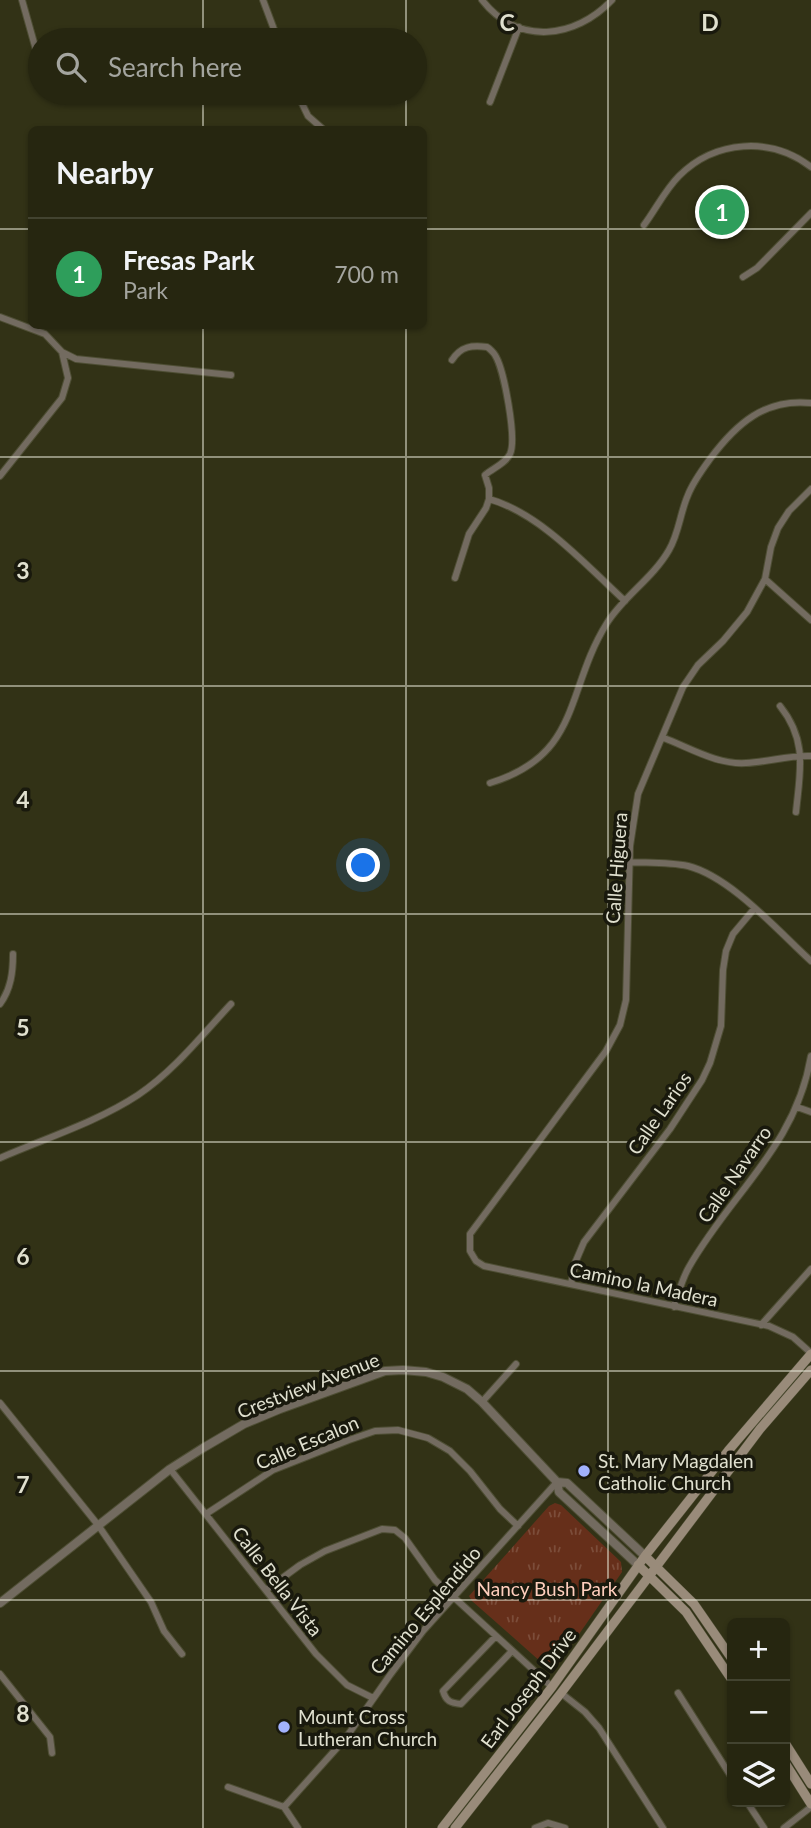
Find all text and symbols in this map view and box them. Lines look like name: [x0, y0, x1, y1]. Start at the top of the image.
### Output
text: C: [499, 8, 515, 36]
text: D: [701, 8, 719, 36]
search box: [28, 28, 427, 105]
icon: search: [52, 48, 90, 86]
text: Search here: [108, 51, 242, 83]
text: Nearby: [56, 154, 154, 190]
pin: 1: [699, 186, 745, 238]
text: Fresas Park: [123, 244, 255, 276]
text: 1: [72, 260, 86, 288]
text: 700 m: [334, 260, 399, 288]
text: Park: [123, 276, 168, 304]
text: 3: [16, 556, 30, 584]
text: 4: [16, 785, 30, 813]
street label: Calle Higuera: [601, 812, 631, 924]
your location: [346, 848, 380, 882]
text: 5: [16, 1013, 30, 1041]
street label: Calle Larios: [622, 1067, 696, 1159]
street label: Calle Navarro: [692, 1121, 776, 1227]
text: 6: [16, 1242, 30, 1270]
street label: Camino la Madera: [568, 1257, 720, 1311]
street label: Crestview Avenue: [234, 1347, 382, 1423]
street label: Calle Escalon: [252, 1410, 362, 1474]
place label: St. Mary Magdalen Catholic Church: [598, 1449, 754, 1494]
marker: St. Mary Magdalen Catholic Church: [576, 1463, 592, 1479]
text: 7: [16, 1470, 30, 1498]
street label: Calle Bella Vista: [228, 1522, 328, 1640]
street label: Camino Esplendido: [365, 1541, 485, 1679]
park label: Nancy Bush Park: [476, 1577, 618, 1600]
map controls: [727, 1618, 790, 1807]
button: +: [727, 1618, 790, 1681]
street label: Earl Joseph Drive: [475, 1624, 581, 1752]
button: −: [727, 1681, 790, 1744]
text: 8: [16, 1699, 30, 1727]
place label: Mount Cross Lutheran Church: [298, 1705, 437, 1750]
marker: Mount Cross Lutheran Church: [276, 1719, 292, 1735]
button: layers: [727, 1744, 790, 1807]

